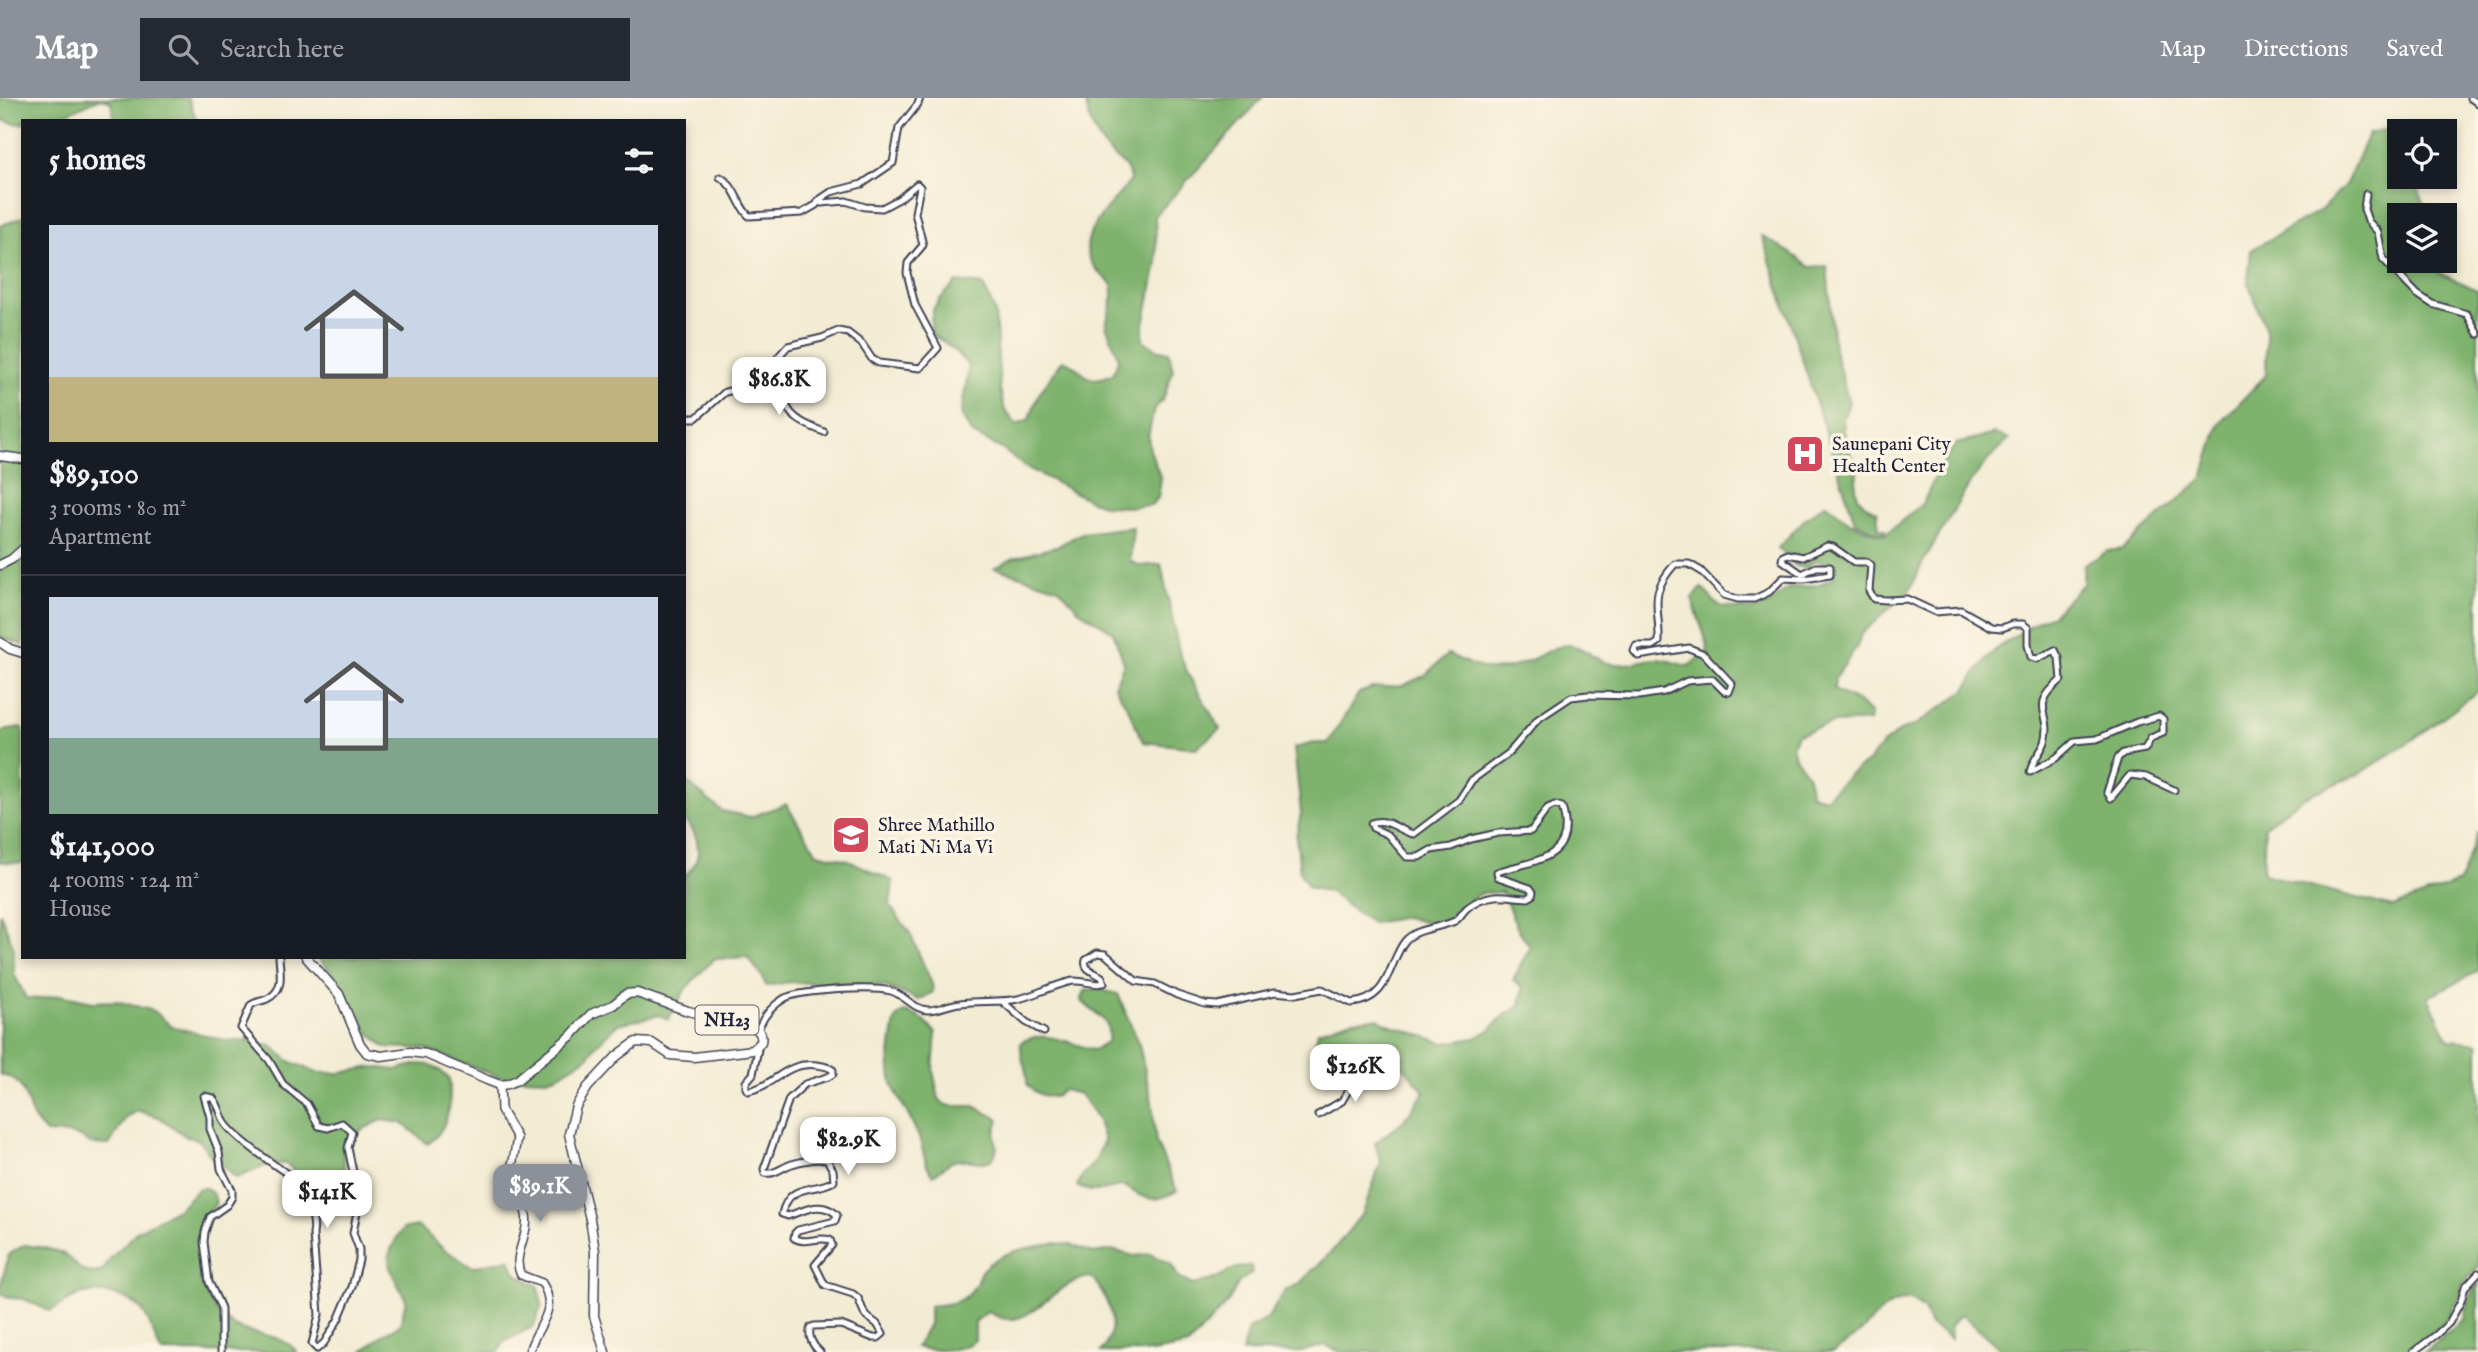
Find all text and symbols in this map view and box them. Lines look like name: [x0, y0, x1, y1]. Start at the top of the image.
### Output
search box: [140, 18, 630, 81]
text: Map: [35, 28, 98, 70]
icon: search: [164, 30, 202, 68]
text: Search here: [220, 33, 344, 66]
text: Map: [2160, 34, 2206, 65]
text: Directions: [2244, 34, 2348, 65]
text: Saved: [2386, 34, 2443, 65]
map controls: [2387, 119, 2457, 273]
button: locate: [2387, 119, 2457, 189]
text: 5 homes: [49, 142, 146, 180]
icon: filters: [620, 142, 658, 180]
button: layers: [2387, 203, 2457, 273]
icon: home: [291, 271, 417, 397]
pin: $86.8K: [722, 358, 836, 417]
text: $86.8K: [748, 365, 810, 394]
hospital icon: Saunepani City Health Center: [1784, 433, 1826, 475]
place label: Saunepani City Health Center: [1832, 433, 1952, 479]
text: $89,100: [49, 456, 139, 494]
text: 3 rooms · 80 m²: [49, 494, 186, 523]
text: Apartment: [49, 523, 152, 552]
icon: home: [291, 643, 417, 769]
school or university icon: Shree Mathillo Mati Ni Ma Vi: [830, 814, 872, 856]
place label: Shree Mathillo Mati Ni Ma Vi: [878, 814, 995, 860]
text: $141,000: [49, 828, 155, 866]
text: 4 rooms · 124 m²: [49, 866, 199, 895]
text: House: [49, 895, 111, 924]
road number: NH23: [696, 1006, 758, 1035]
pin: $126K: [1306, 1044, 1404, 1104]
text: $126K: [1326, 1052, 1384, 1081]
pin: $82.9K: [791, 1118, 905, 1177]
text: $82.9K: [816, 1125, 880, 1154]
pin: $89.1K: [483, 1164, 597, 1224]
pin: $141K: [278, 1170, 376, 1230]
text: $89.1K: [509, 1172, 571, 1201]
text: $141K: [298, 1178, 356, 1207]

